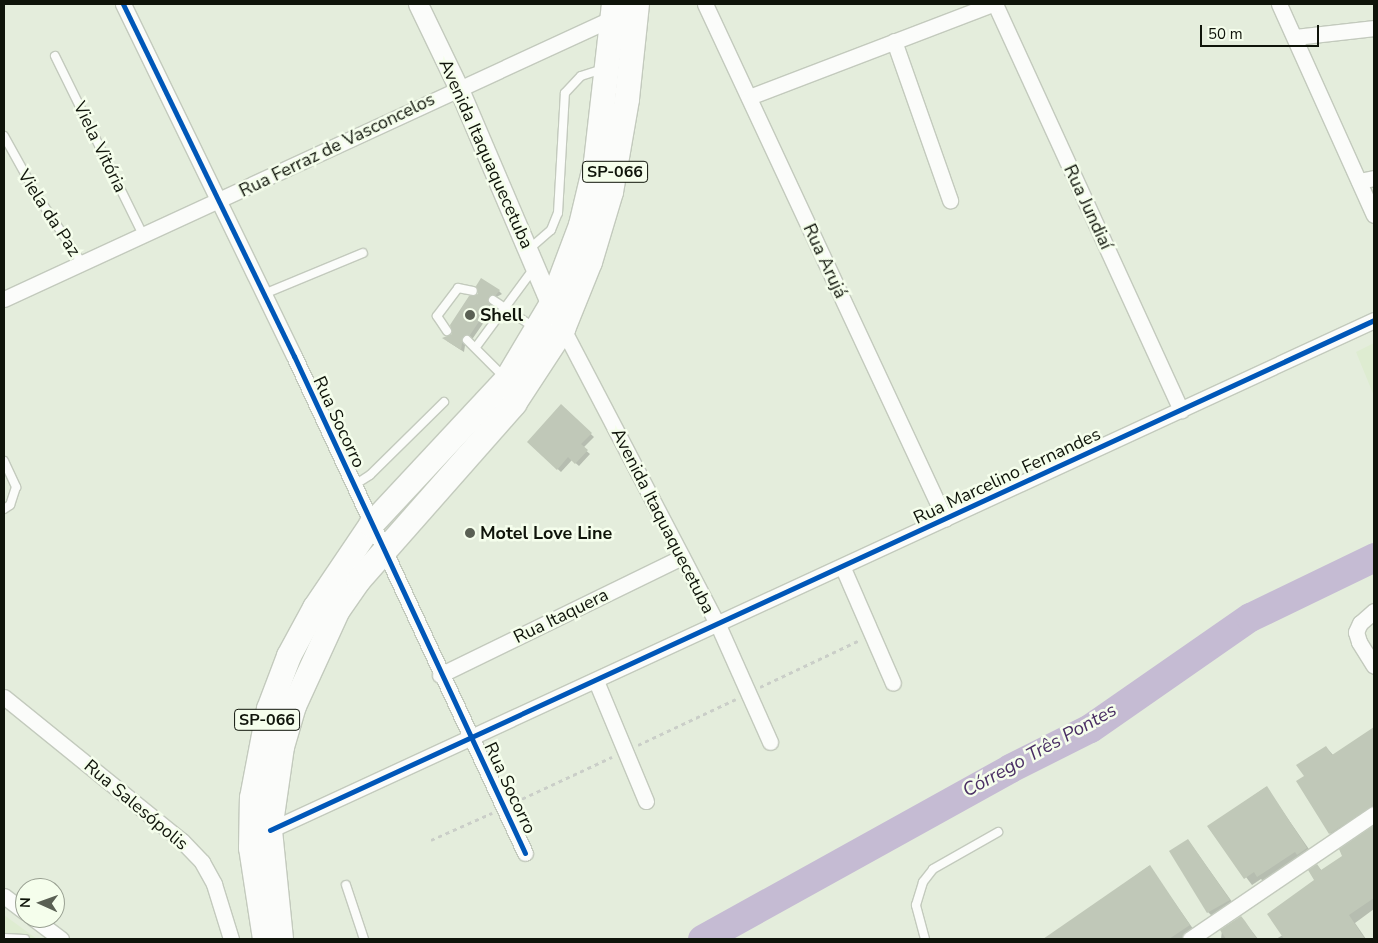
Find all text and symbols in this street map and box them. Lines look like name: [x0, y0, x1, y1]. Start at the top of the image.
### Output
scale bar: [1203, 15, 1322, 47]
text: 50 m: [1208, 24, 1243, 44]
street label: Avenida Itaquaquecetuba: [434, 56, 538, 252]
street label: Rua Ferraz de Vasconcelos: [236, 88, 438, 202]
street label: Viela Vitória: [69, 98, 131, 196]
road number: SP-066: [581, 158, 649, 186]
street label: Rua Jundiaí: [1059, 161, 1117, 253]
street label: Viela da Paz: [13, 166, 85, 260]
street label: Rua Arujá: [798, 220, 852, 302]
place label: Shell: [480, 304, 523, 326]
marker: Shell: [464, 309, 476, 321]
street label: Rua Socorro: [308, 373, 370, 471]
street label: Rua Marcelino Fernandes: [910, 423, 1104, 529]
street label: Avenida Itaquaquecetuba: [607, 425, 719, 617]
place label: Motel Love Line: [480, 522, 612, 544]
marker: Motel Love Line: [464, 527, 476, 539]
street label: Rua Itaquera: [510, 584, 612, 648]
water label: Córrego Três Pontes: [959, 699, 1121, 803]
road number: SP-066: [233, 706, 301, 734]
street label: Rua Socorro: [479, 739, 541, 837]
street label: Rua Salesópolis: [80, 755, 192, 855]
north arrow: [15, 878, 65, 928]
text: N: [16, 897, 35, 908]

